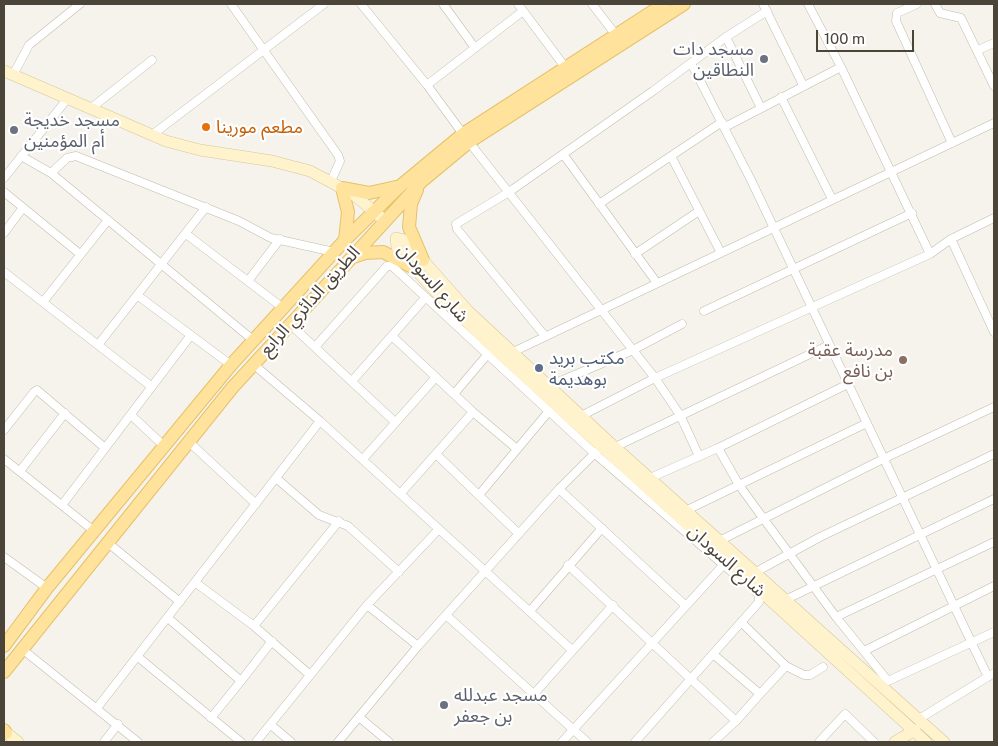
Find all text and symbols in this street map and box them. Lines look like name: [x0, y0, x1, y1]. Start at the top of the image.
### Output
scale bar: [818, 20, 916, 52]
text: 100 m: [824, 30, 865, 47]
place label: مسجد دات النطاقين: [673, 38, 754, 80]
marker: مسجد دات النطاقين: [758, 53, 770, 65]
place label: مسجد خديجة أم المؤمنين: [24, 109, 120, 152]
place label: مطعم مورينا: [216, 116, 303, 138]
marker: مطعم مورينا: [200, 121, 212, 133]
marker: مسجد خديجة أم المؤمنين: [8, 124, 20, 136]
street label: شارع السودان: [393, 239, 473, 327]
street label: الطريق الدائري الرابع: [255, 242, 365, 360]
place label: مدرسة عقبة بن نافع: [808, 339, 893, 382]
place label: مكتب بريد بوهديمة: [549, 347, 625, 389]
marker: مدرسة عقبة بن نافع: [897, 354, 909, 366]
marker: مكتب بريد بوهديمة: [533, 362, 545, 374]
street label: شارع السودان: [684, 520, 770, 602]
place label: مسجد عبدلله بن جعفر: [454, 684, 548, 726]
marker: مسجد عبدلله بن جعفر: [438, 699, 450, 711]

